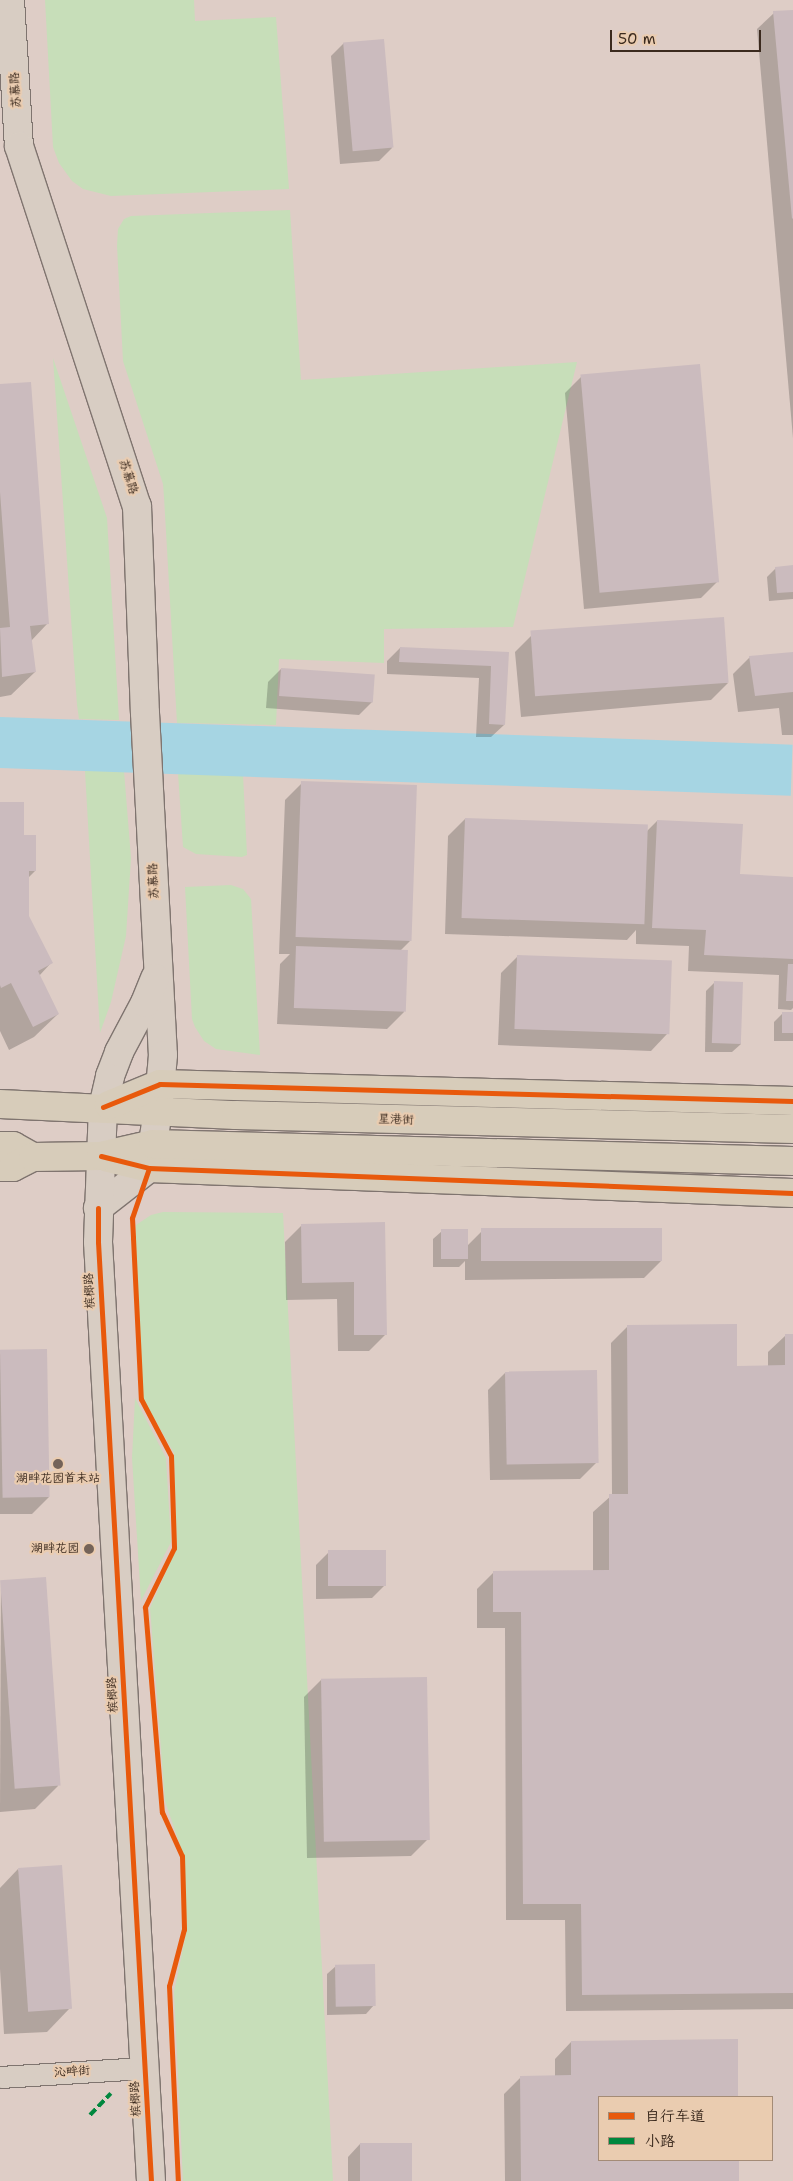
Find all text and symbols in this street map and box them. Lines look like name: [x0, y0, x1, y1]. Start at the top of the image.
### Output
scale bar: [613, 20, 764, 52]
text: 50 m: [618, 29, 656, 49]
street label: 苏慕路: [8, 72, 24, 108]
street label: 苏慕路: [116, 458, 140, 496]
street label: 苏慕路: [146, 863, 162, 899]
street label: 星港街: [378, 1112, 414, 1128]
street label: 槟榔路: [82, 1273, 98, 1309]
marker: 湖畔花园首末站: [52, 1458, 64, 1470]
place label: 湖畔花园首末站: [16, 1472, 100, 1486]
place label: 湖畔花园: [31, 1542, 79, 1556]
marker: 湖畔花园: [83, 1543, 95, 1555]
street label: 槟榔路: [105, 1677, 121, 1713]
street label: 沁畔街: [54, 2064, 90, 2080]
street label: 槟榔路: [128, 2081, 144, 2117]
legend: [598, 2096, 773, 2161]
text: 自行车道: [645, 2106, 705, 2126]
text: 小路: [645, 2131, 675, 2151]

